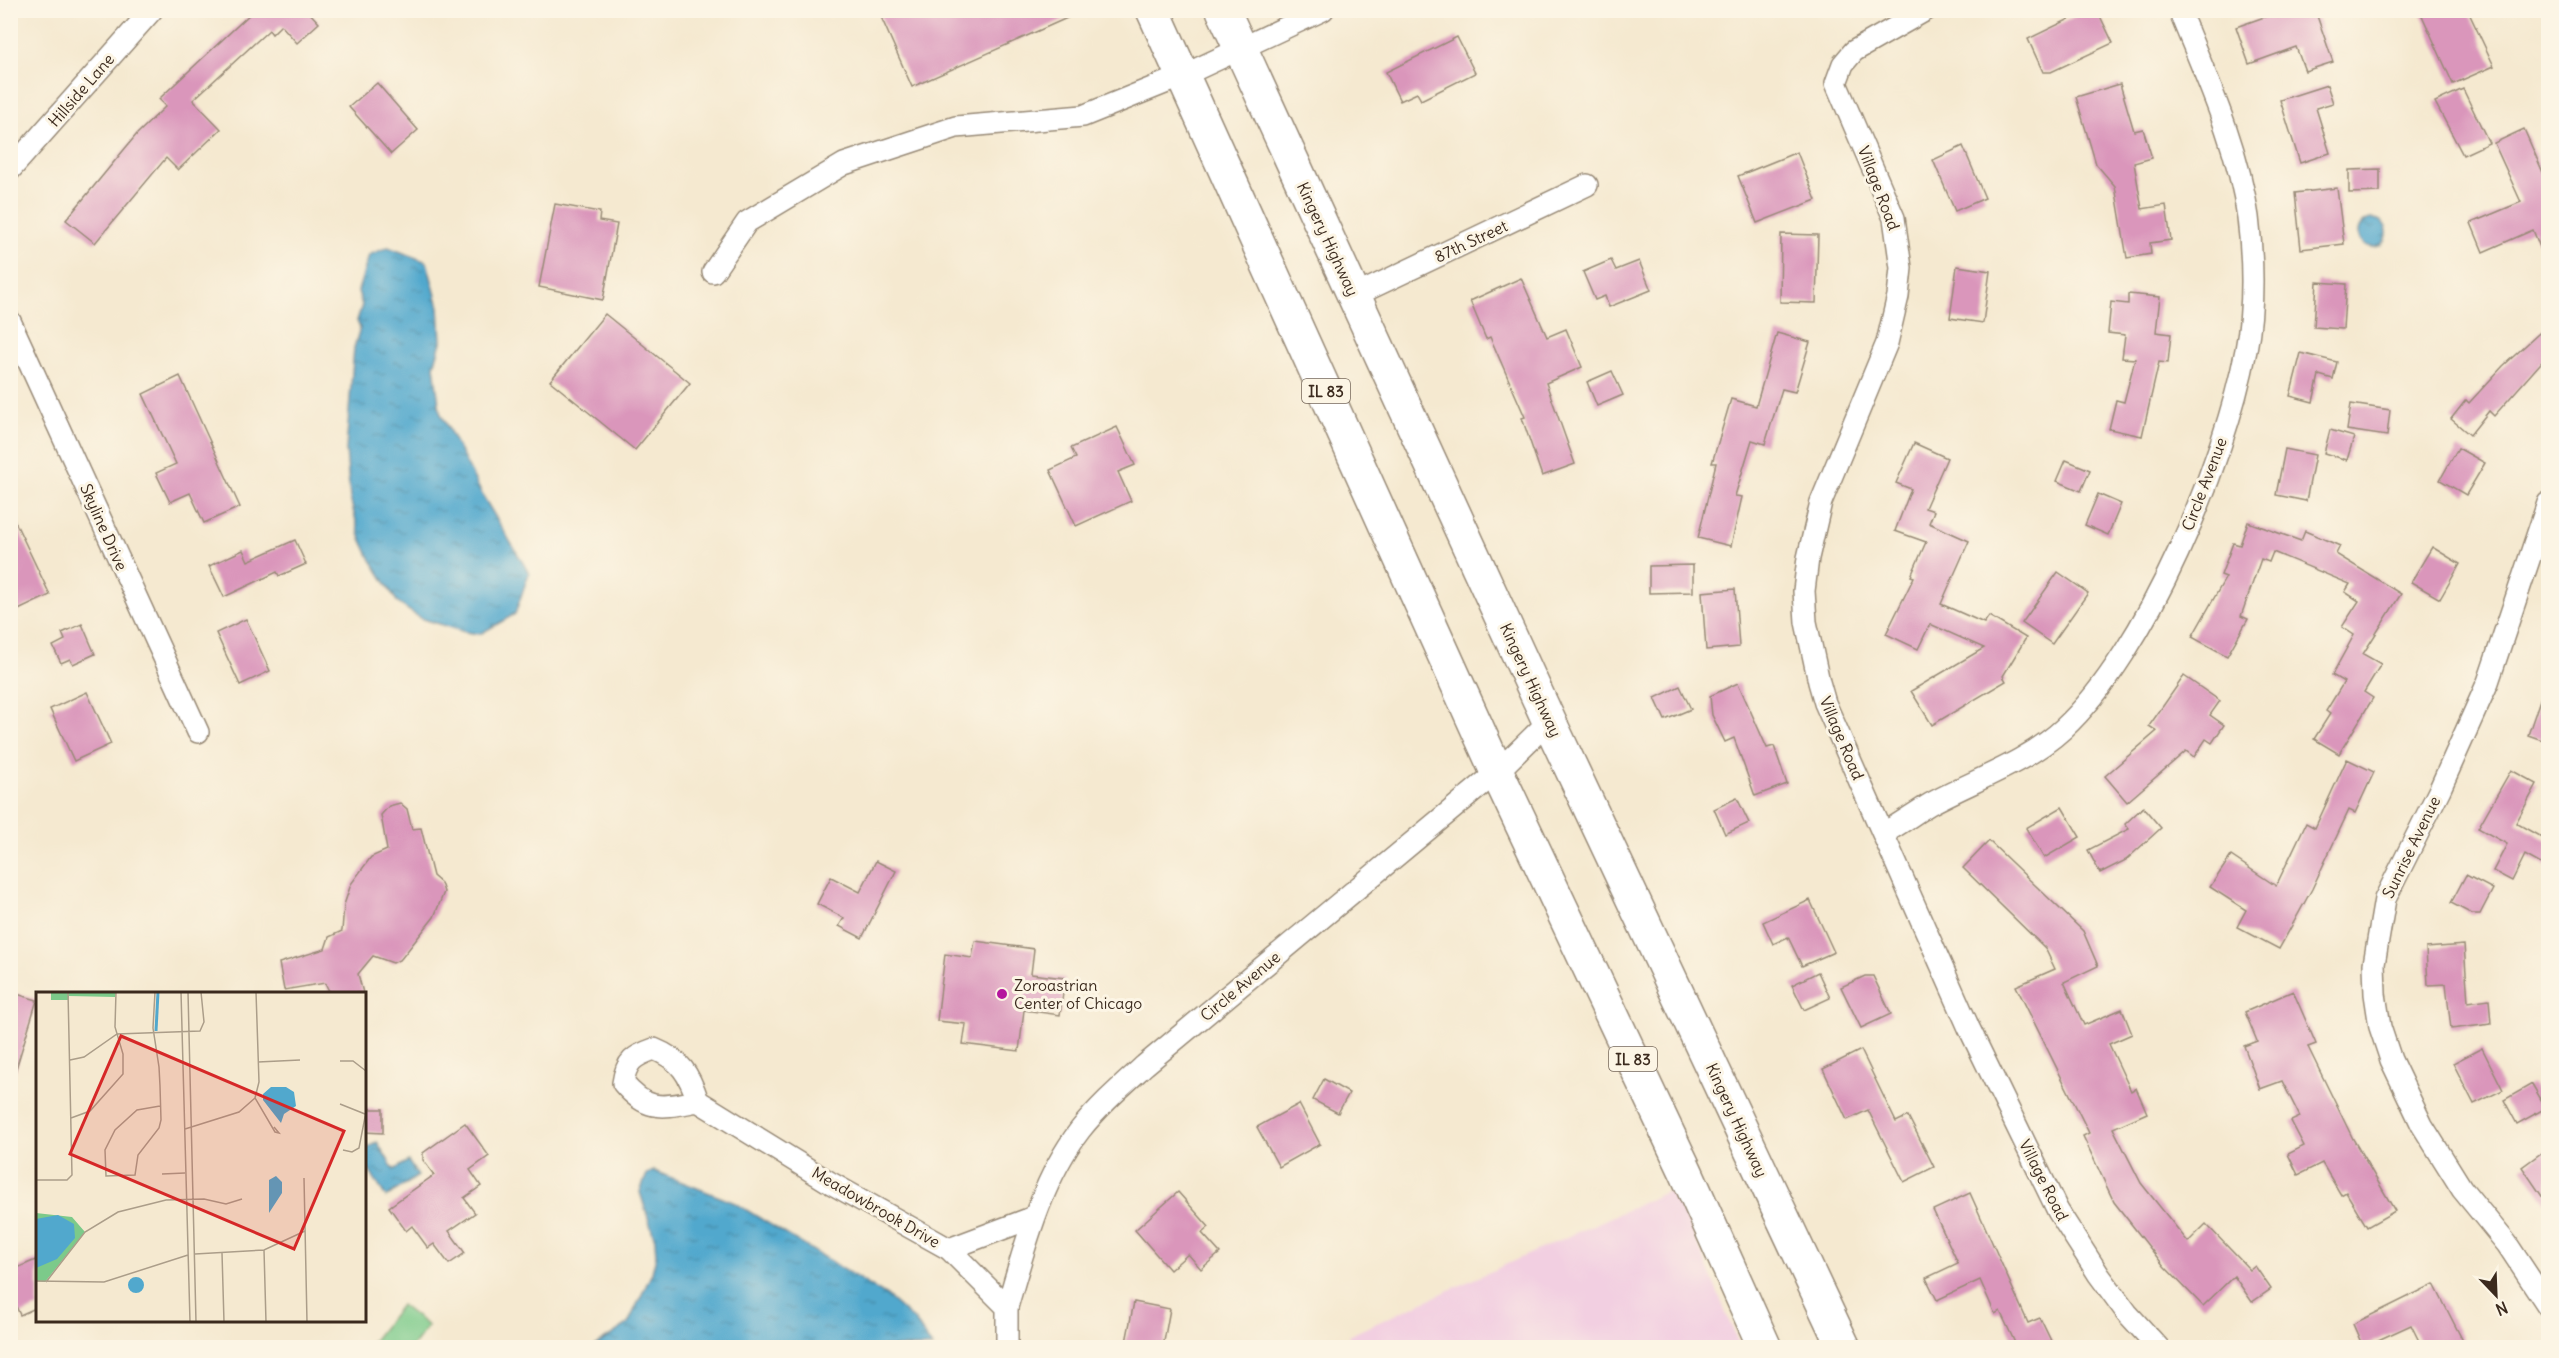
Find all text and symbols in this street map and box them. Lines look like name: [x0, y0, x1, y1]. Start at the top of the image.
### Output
street label: Hillside Lane: [44, 49, 118, 131]
street label: Village Road: [1854, 143, 1904, 233]
street label: Kingery Highway: [1293, 179, 1363, 299]
street label: 87th Street: [1431, 215, 1511, 267]
road number: IL 83: [1302, 379, 1350, 403]
street label: Circle Avenue: [2177, 435, 2231, 533]
street label: Skyline Drive: [76, 481, 132, 573]
street label: Kingery Highway: [1496, 620, 1566, 740]
street label: Village Road: [1815, 693, 1869, 783]
street label: Sunrise Avenue: [2378, 793, 2444, 901]
street label: Circle Avenue: [1196, 947, 1284, 1025]
place label: Zoroastrian Center of Chicago: [1014, 975, 1142, 1013]
marker: Zoroastrian Center of Chicago: [995, 987, 1009, 1001]
inset map: [36, 992, 366, 1322]
road number: IL 83: [1609, 1047, 1657, 1071]
street label: Kingery Highway: [1702, 1060, 1772, 1180]
street label: Village Road: [2015, 1136, 2073, 1224]
street label: Meadowbrook Drive: [808, 1162, 944, 1252]
north arrow: [2466, 1265, 2526, 1325]
text: N: [2493, 1297, 2511, 1320]

